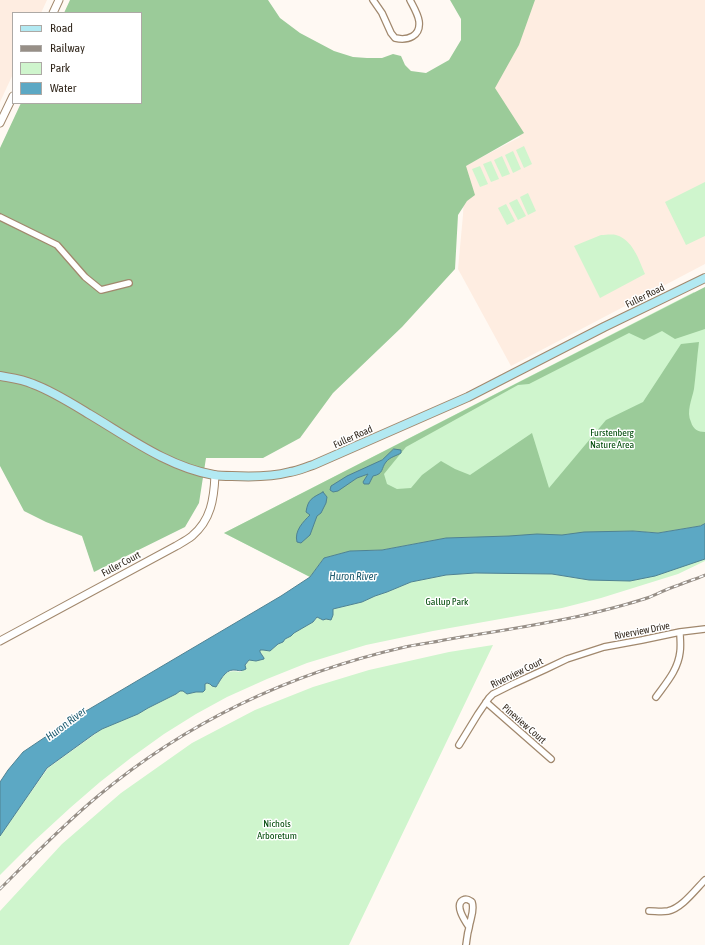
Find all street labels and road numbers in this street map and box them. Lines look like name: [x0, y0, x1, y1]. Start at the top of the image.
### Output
street label: Fuller Road: [624, 281, 666, 311]
street label: Fuller Road: [331, 423, 375, 451]
street label: Fuller Court: [99, 549, 143, 579]
street label: Riverview Drive: [613, 620, 671, 642]
street label: Riverview Court: [489, 655, 545, 691]
street label: Pineview Court: [500, 702, 548, 746]

